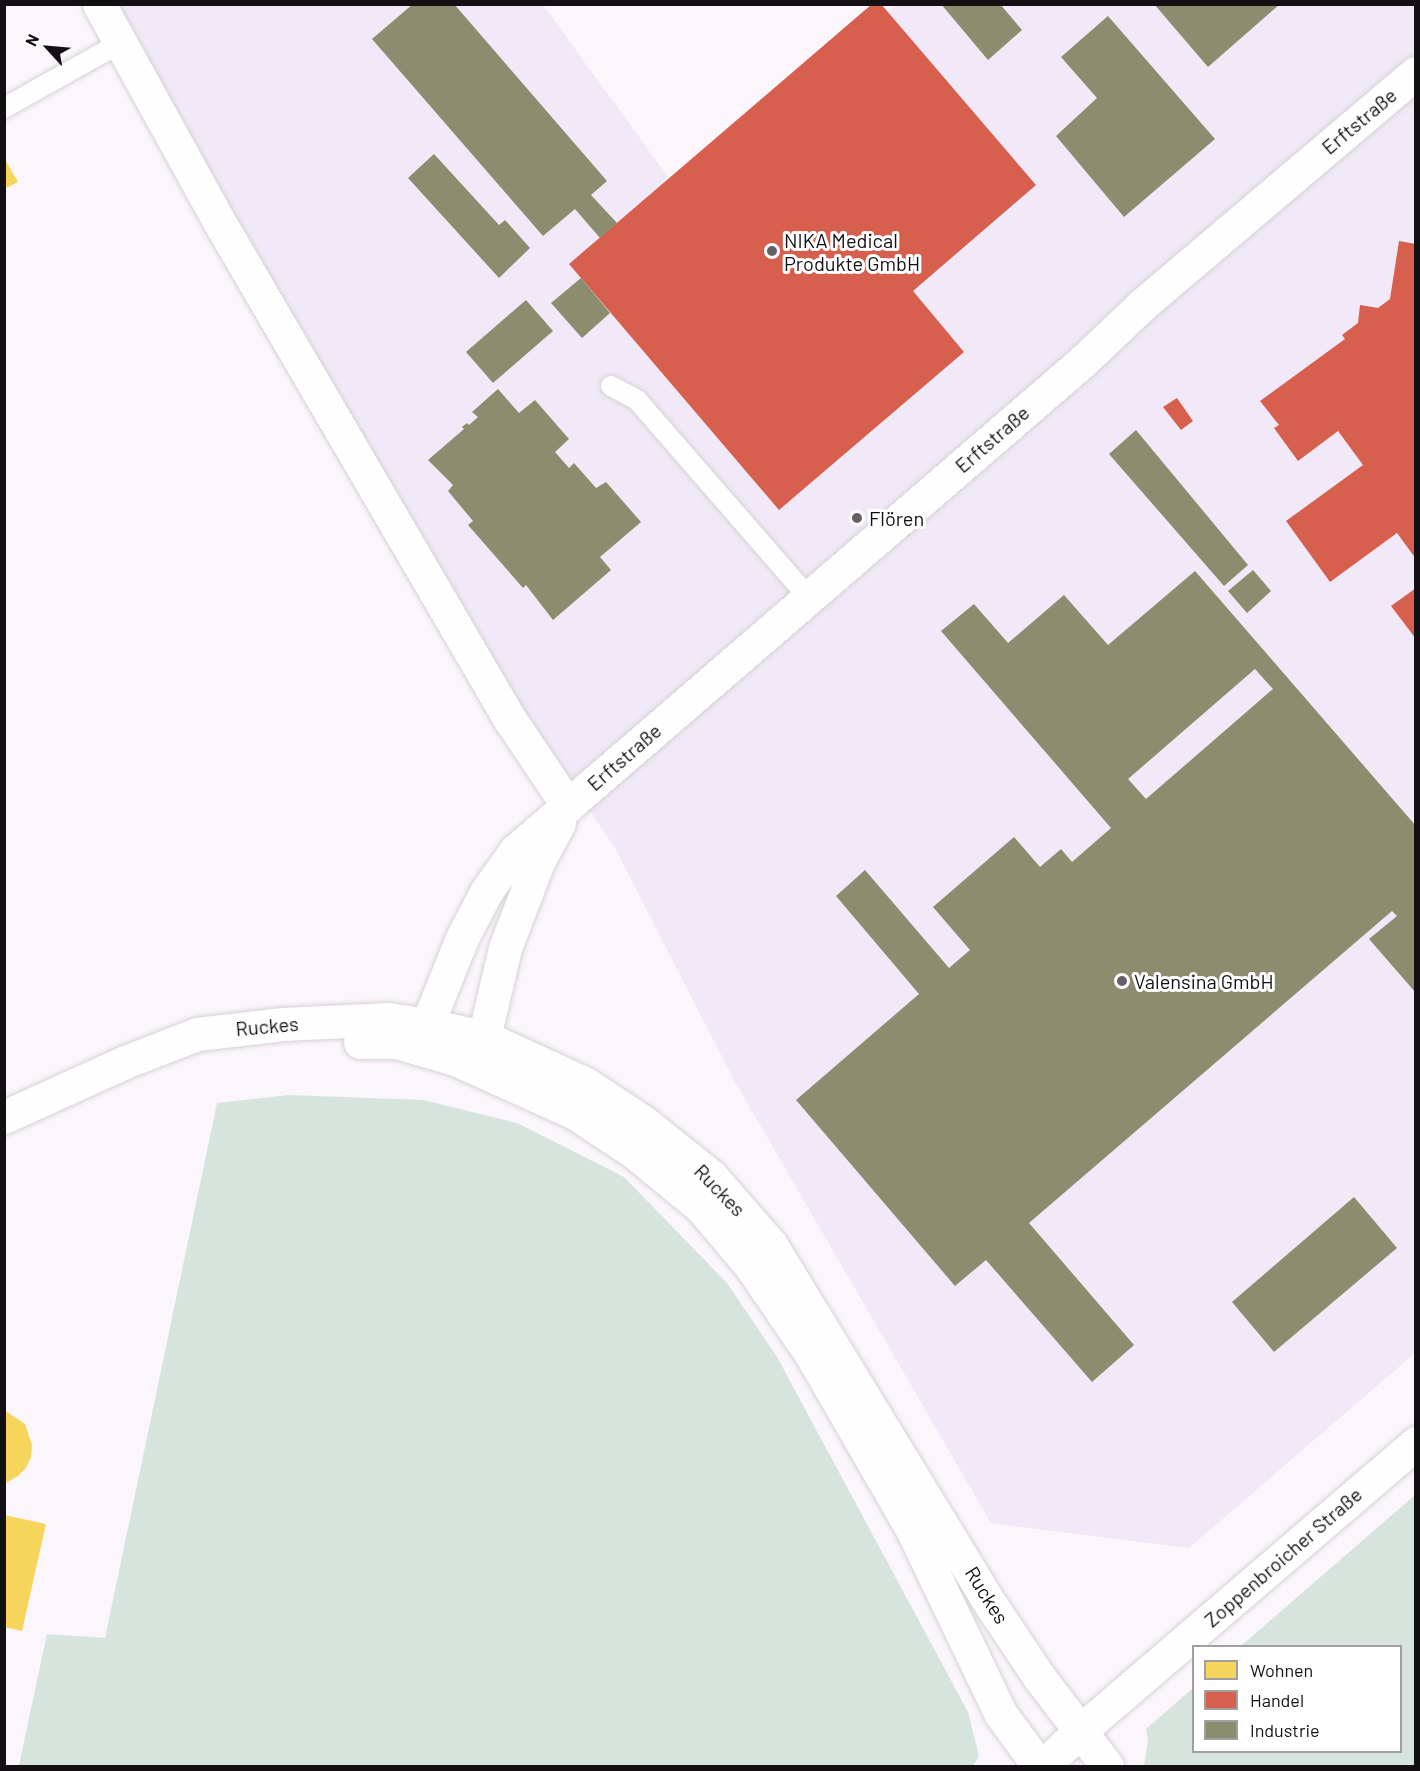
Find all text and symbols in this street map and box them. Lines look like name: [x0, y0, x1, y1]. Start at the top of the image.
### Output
north arrow: [18, 18, 78, 78]
text: N: [20, 31, 42, 49]
street label: Erftstraße: [1317, 83, 1401, 159]
place label: NIKA Medical Produkte GmbH: [784, 228, 920, 275]
marker: NIKA Medical Produkte GmbH: [765, 244, 779, 258]
street label: Erftstraße: [950, 400, 1034, 478]
place label: Flören: [869, 506, 924, 530]
marker: Flören: [850, 511, 864, 525]
street label: Erftstraße: [582, 718, 666, 796]
place label: Valensina GmbH: [1134, 969, 1274, 993]
marker: Valensina GmbH: [1115, 974, 1129, 988]
street label: Ruckes: [235, 1011, 299, 1041]
street label: Ruckes: [689, 1159, 751, 1221]
street label: Zoppenbroicher Straße: [1199, 1482, 1367, 1632]
street label: Ruckes: [960, 1562, 1014, 1628]
legend: [1192, 1645, 1402, 1753]
text: Wohnen: [1250, 1659, 1313, 1681]
text: Handel: [1250, 1689, 1304, 1711]
text: Industrie: [1250, 1719, 1320, 1741]

